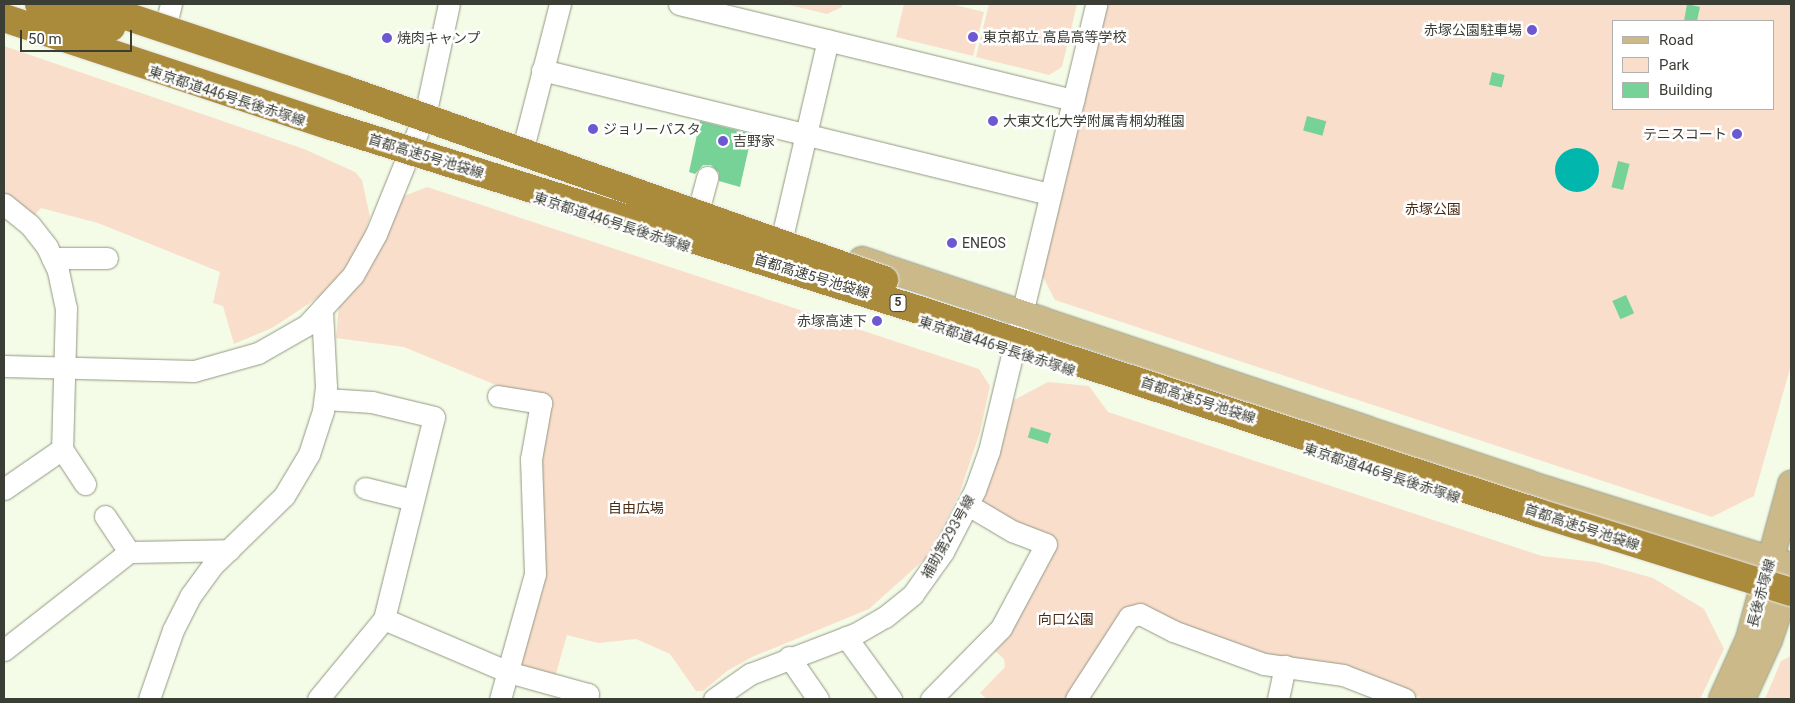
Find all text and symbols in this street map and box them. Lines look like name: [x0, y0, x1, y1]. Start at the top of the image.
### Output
scale bar: [22, 20, 135, 52]
legend: [1612, 20, 1775, 110]
place label: 赤塚公園駐車場: [1424, 22, 1522, 38]
marker: 赤塚公園駐車場: [1526, 24, 1538, 36]
place label: 東京都立 高島高等学校: [983, 29, 1126, 45]
text: 50 m: [28, 30, 62, 48]
place label: 焼肉キャンプ: [397, 30, 481, 46]
marker: 東京都立 高島高等学校: [967, 31, 979, 43]
text: Road: [1659, 31, 1693, 49]
marker: 焼肉キャンプ: [381, 32, 393, 44]
text: Park: [1659, 56, 1689, 74]
street label: 東京都道446号長後赤塚線: [147, 63, 307, 129]
text: Building: [1659, 81, 1713, 99]
place label: 大東文化大学附属青桐幼稚園: [1003, 113, 1185, 129]
marker: 大東文化大学附属青桐幼稚園: [987, 115, 999, 127]
place label: ジョリーパスタ: [603, 121, 701, 137]
marker: ジョリーパスタ: [587, 123, 599, 135]
place label: テニスコート: [1643, 126, 1727, 142]
marker: テニスコート: [1731, 128, 1743, 140]
street label: 首都高速5号池袋線: [366, 130, 486, 182]
place label: 吉野家: [733, 133, 775, 149]
marker: 吉野家: [717, 135, 729, 147]
street label: 東京都道446号長後赤塚線: [532, 189, 692, 255]
park label: 赤塚公園: [1405, 201, 1461, 217]
place label: ENEOS: [962, 235, 1006, 251]
marker: ENEOS: [946, 237, 958, 249]
street label: 首都高速5号池袋線: [752, 250, 872, 302]
road number: 5: [889, 294, 907, 312]
place label: 赤塚高速下: [797, 313, 867, 329]
street label: 東京都道446号長後赤塚線: [917, 313, 1077, 379]
marker: 赤塚高速下: [871, 315, 883, 327]
street label: 首都高速5号池袋線: [1138, 373, 1258, 427]
street label: 東京都道446号長後赤塚線: [1302, 440, 1462, 506]
street label: 補助第293号線: [918, 492, 978, 582]
park label: 自由広場: [608, 500, 664, 516]
street label: 首都高速5号池袋線: [1522, 500, 1642, 554]
street label: 長後赤塚線: [1744, 557, 1778, 629]
park label: 向口公園: [1038, 611, 1094, 627]

